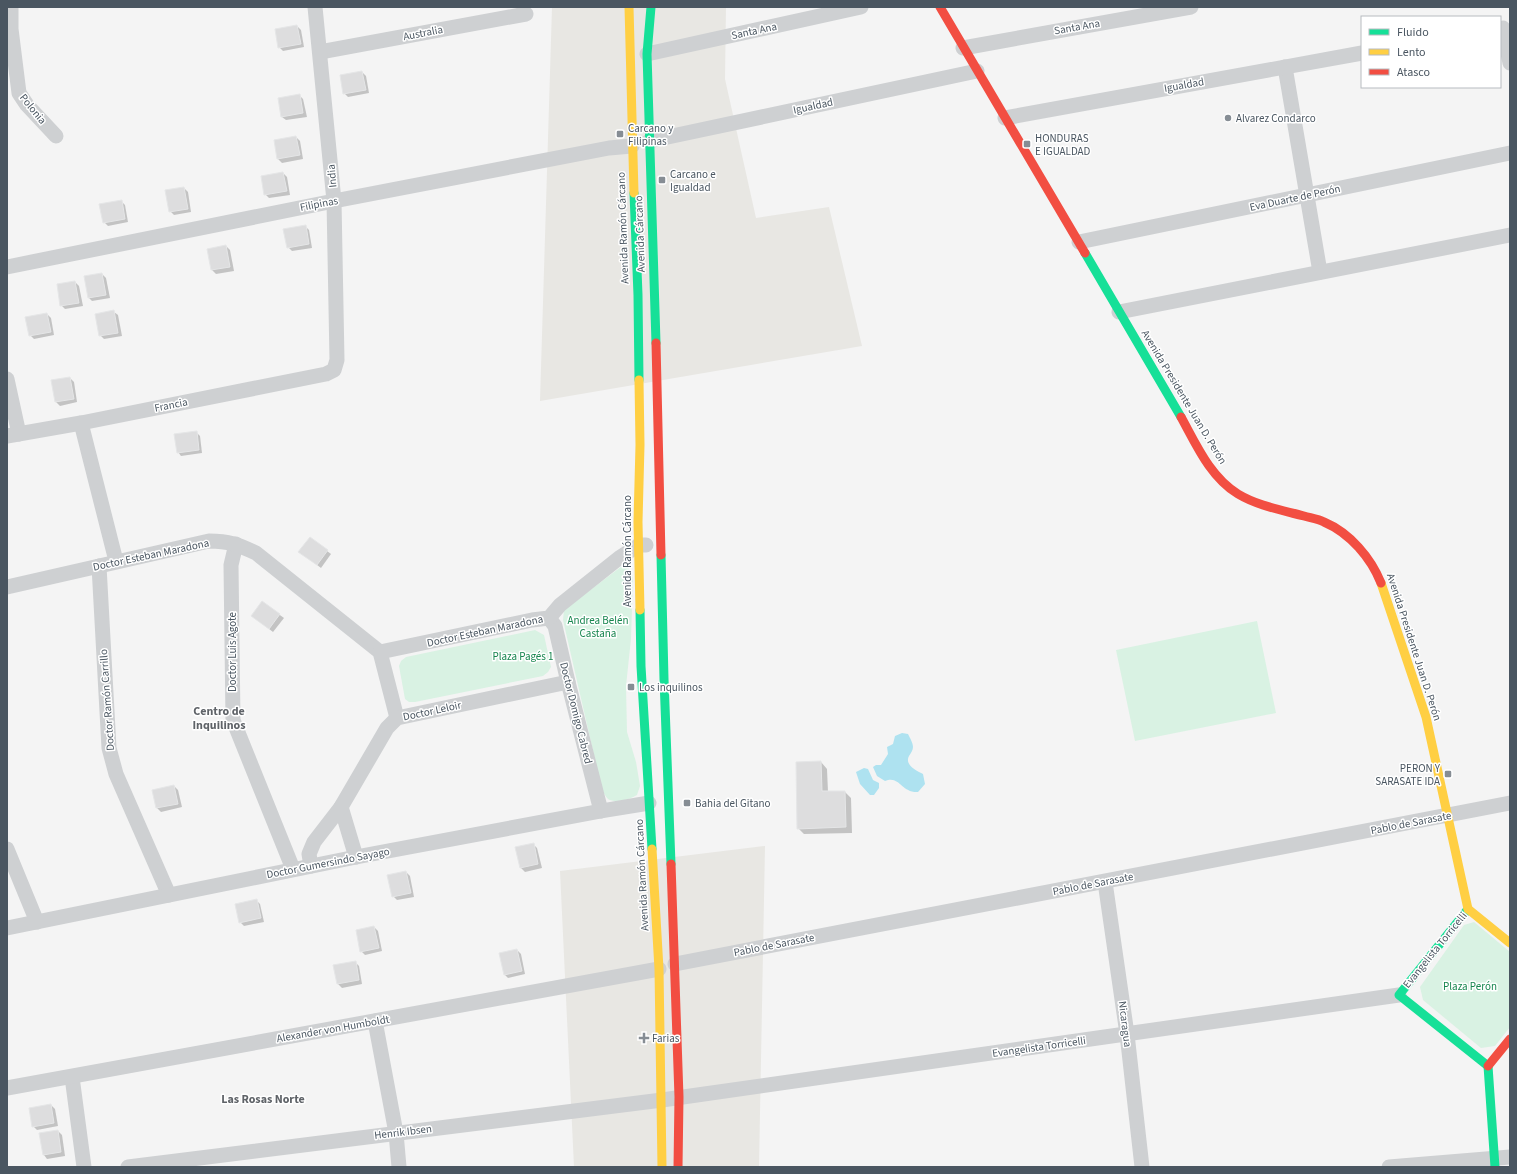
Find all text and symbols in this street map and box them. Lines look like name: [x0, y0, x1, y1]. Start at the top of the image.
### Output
street label: Santa Ana: [1053, 16, 1101, 38]
legend: [1361, 16, 1501, 88]
street label: Santa Ana: [730, 19, 778, 43]
street label: Australia: [402, 22, 444, 44]
text: Fluido: [1397, 24, 1429, 41]
text: Lento: [1397, 44, 1426, 61]
text: Atasco: [1397, 64, 1430, 81]
street label: Igualdad: [1163, 74, 1205, 96]
street label: Polonia: [16, 91, 50, 127]
street label: Igualdad: [792, 94, 834, 118]
place label: Alvarez Condarco: [1236, 111, 1316, 126]
marker: Alvarez Condarco: [1223, 113, 1233, 123]
place label: Carcano y Filipinas: [628, 121, 673, 149]
marker: Carcano y Filipinas: [615, 129, 625, 139]
place label: HONDURAS E IGUALDAD: [1035, 131, 1091, 159]
marker: HONDURAS E IGUALDAD: [1022, 139, 1032, 149]
street label: India: [324, 164, 340, 188]
place label: Carcano e Igualdad: [670, 167, 716, 195]
street label: Avenida Ramón Cárcano: [614, 172, 632, 284]
marker: Carcano e Igualdad: [657, 175, 667, 185]
street label: Eva Duarte de Perón: [1248, 181, 1342, 215]
street label: Filipinas: [299, 193, 340, 215]
street label: Avenida Cárcano: [631, 195, 649, 273]
street label: Avenida Presidente Juan D. Perón: [1138, 327, 1230, 467]
street label: Francia: [153, 394, 189, 416]
street label: Avenida Ramón Cárcano: [620, 495, 635, 607]
street label: Doctor Esteban Maradona: [92, 535, 210, 575]
street label: Avenida Presidente Juan D. Perón: [1383, 571, 1445, 723]
street label: Doctor Luis Agote: [225, 611, 240, 692]
street label: Doctor Esteban Maradona: [426, 611, 544, 651]
park label: Andrea Belén Castaña: [567, 613, 629, 641]
street label: Doctor Ramón Carrillo: [96, 649, 118, 751]
park label: Plaza Pagés 1: [492, 649, 554, 664]
street label: Doctor Domigo Cabred: [556, 661, 596, 765]
place label: Los inquilinos: [639, 680, 703, 695]
marker: Los inquilinos: [626, 682, 636, 692]
street label: Doctor Leloir: [402, 697, 463, 724]
district label: Centro de Inquilinos: [192, 703, 246, 734]
place label: PERON Y SARASATE IDA: [1375, 761, 1441, 789]
marker: PERON Y SARASATE IDA: [1443, 769, 1453, 779]
place label: Bahia del Gitano: [695, 796, 771, 811]
marker: Bahia del Gitano: [682, 798, 692, 808]
street label: Pablo de Sarasate: [1369, 808, 1453, 838]
street label: Avenida Ramón Cárcano: [632, 819, 652, 931]
street label: Doctor Gumersindo Sayago: [265, 844, 391, 882]
street label: Pablo de Sarasate: [1051, 869, 1135, 899]
street label: Evangelista Torricelli: [1400, 909, 1470, 991]
street label: Pablo de Sarasate: [732, 930, 816, 960]
park label: Plaza Perón: [1443, 979, 1497, 994]
street label: Nicaragua: [1115, 1000, 1135, 1048]
street label: Alexander von Humboldt: [275, 1012, 391, 1046]
place label: Farias: [652, 1031, 680, 1046]
marker: Farias: [639, 1033, 649, 1043]
street label: Evangelista Torricelli: [991, 1033, 1087, 1061]
district label: Las Rosas Norte: [221, 1091, 305, 1108]
street label: Henrik Ibsen: [373, 1121, 433, 1143]

